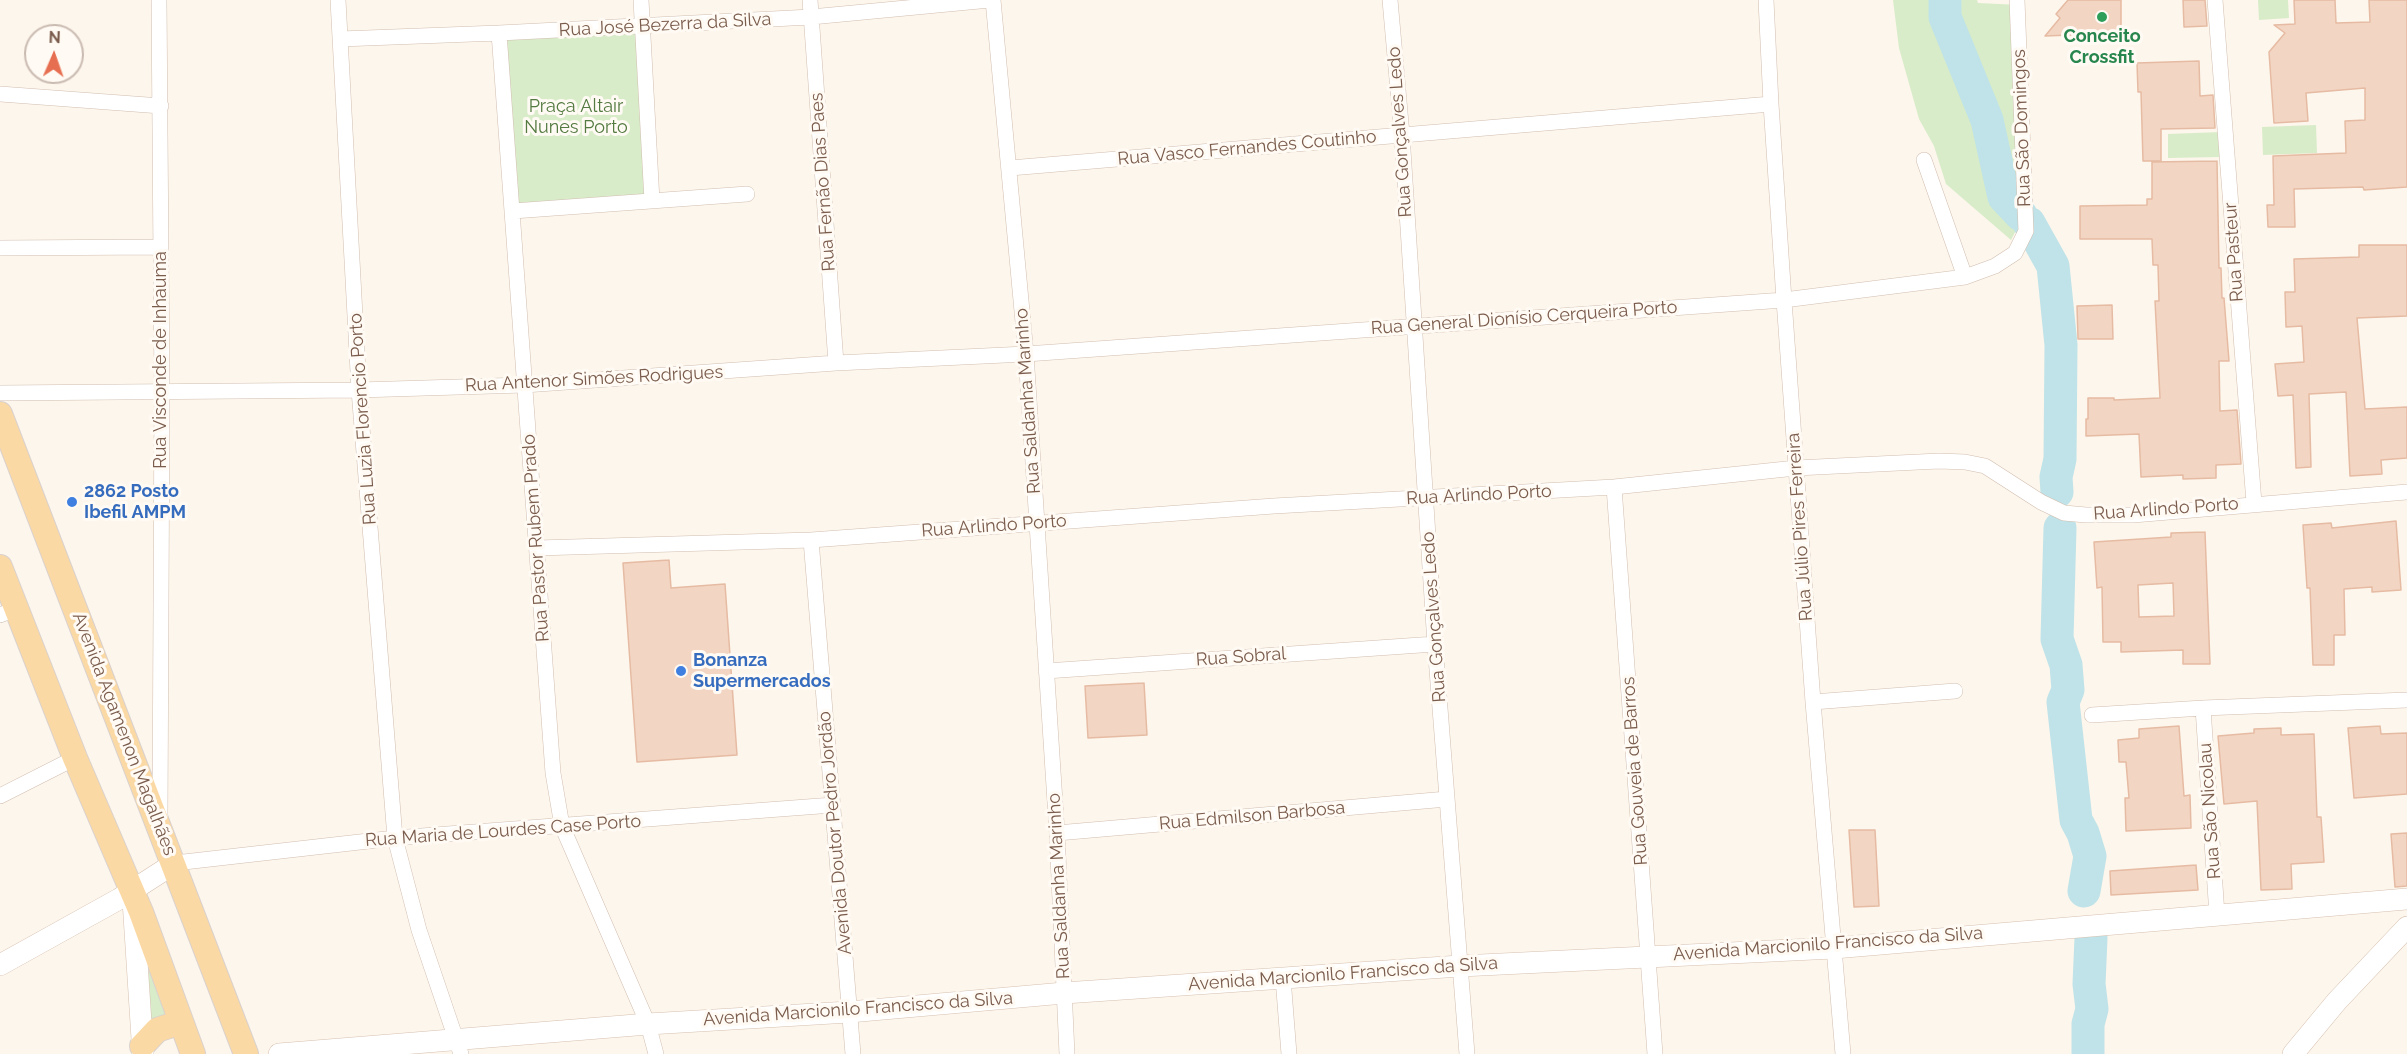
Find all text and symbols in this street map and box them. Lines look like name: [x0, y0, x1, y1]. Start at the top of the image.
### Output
street label: Rua José Bezerra da Silva: [558, 9, 772, 41]
marker: Conceito Crossfit: [2095, 10, 2109, 24]
north arrow: [24, 24, 84, 84]
place label: Conceito Crossfit: [2063, 26, 2141, 68]
text: N: [48, 28, 61, 47]
street label: Rua Gonçalves Ledo: [1383, 46, 1417, 218]
street label: Rua São Domingos: [2008, 49, 2036, 207]
street label: Rua Fernão Dias Paes: [806, 92, 840, 272]
park label: Praça Altair Nunes Porto: [524, 96, 628, 138]
street label: Rua Vasco Fernandes Coutinho: [1117, 126, 1377, 170]
street label: Rua Pasteur: [2220, 201, 2248, 303]
street label: Rua Visconde de Inhauma: [150, 251, 172, 469]
street label: Rua General Dionísio Cerqueira Porto: [1370, 297, 1678, 339]
street label: Rua Saldanha Marinho: [1011, 307, 1045, 495]
street label: Rua Luzia Florencio Porto: [345, 312, 381, 526]
street label: Rua Antenor Simões Rodrigues: [464, 361, 724, 397]
street label: Rua Júlio Pires Ferreira: [1783, 432, 1817, 622]
street label: Rua Pastor Rubem Prado: [518, 433, 554, 643]
street label: Rua Arlindo Porto: [1406, 480, 1552, 510]
place label: 2862 Posto Ibefil AMPM: [84, 481, 186, 524]
street label: Rua Arlindo Porto: [2093, 493, 2239, 525]
marker: 2862 Posto Ibefil AMPM: [65, 495, 79, 509]
street label: Rua Arlindo Porto: [921, 510, 1067, 542]
street label: Rua Gonçalves Ledo: [1417, 531, 1451, 703]
street label: Avenida Agamenon Magalhães: [68, 609, 180, 859]
street label: Rua Sobral: [1195, 643, 1287, 671]
place label: Bonanza Supermercados: [693, 650, 831, 692]
marker: Bonanza Supermercados: [674, 664, 688, 678]
street label: Rua Gouveia de Barros: [1618, 676, 1652, 866]
street label: Avenida Doutor Pedro Jordão: [814, 710, 856, 956]
street label: Rua São Nicolau: [2194, 742, 2226, 880]
street label: Rua Saldanha Marinho: [1043, 792, 1075, 980]
street label: Rua Edmilson Barbosa: [1158, 797, 1346, 835]
street label: Rua Maria de Lourdes Case Porto: [364, 811, 642, 851]
street label: Avenida Marcionilo Francisco da Silva: [1672, 922, 1984, 966]
street label: Avenida Marcionilo Francisco da Silva: [1187, 952, 1499, 996]
street label: Avenida Marcionilo Francisco da Silva: [702, 987, 1014, 1031]

